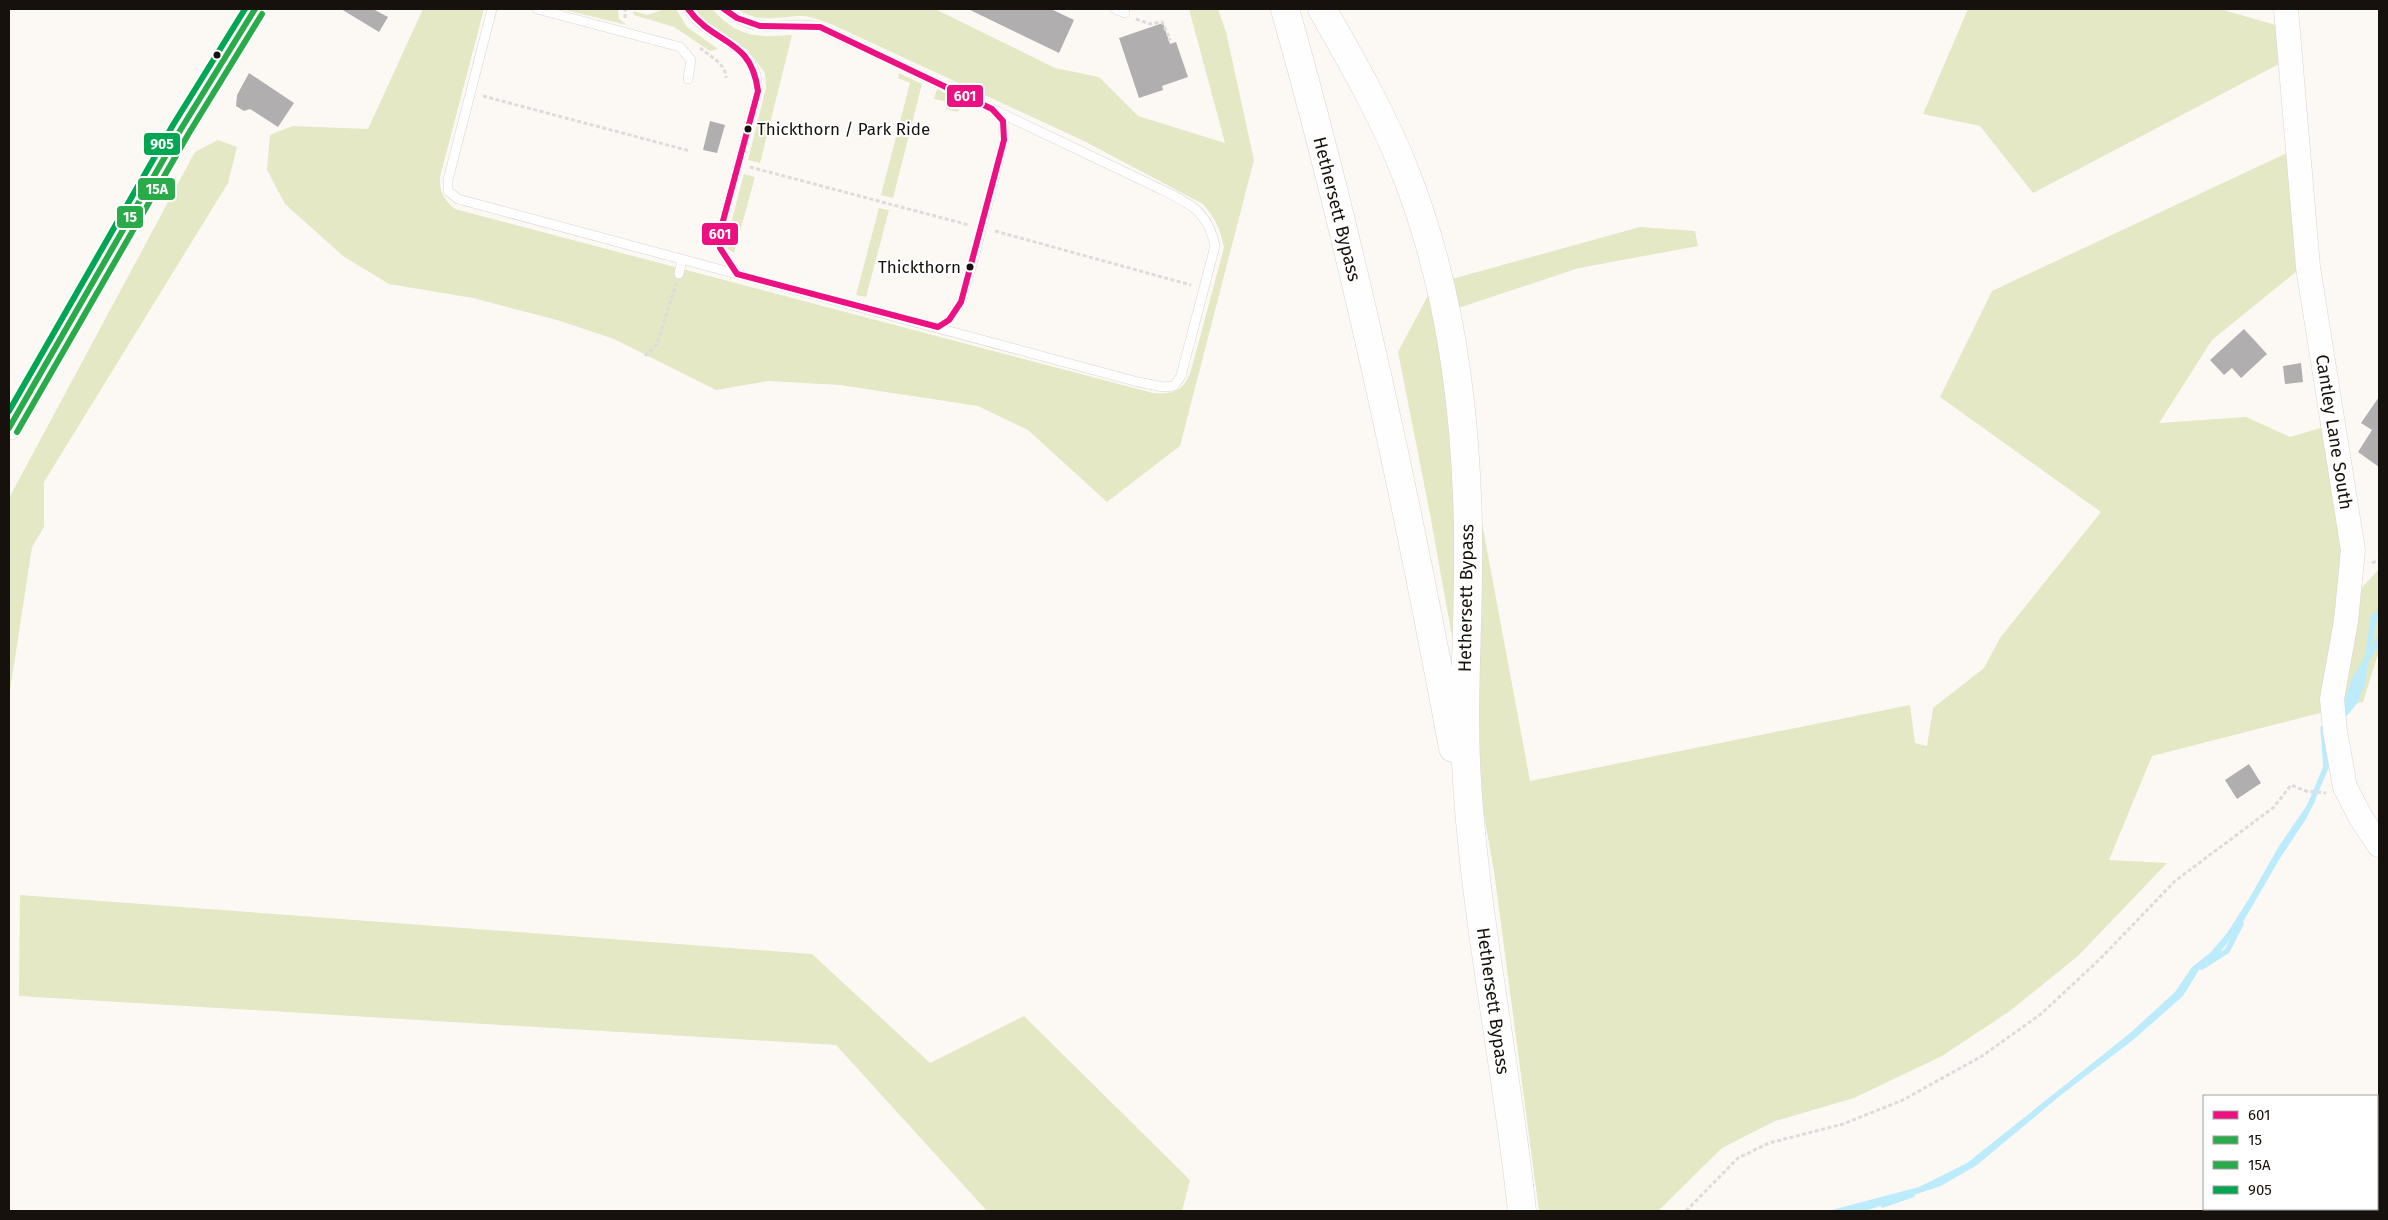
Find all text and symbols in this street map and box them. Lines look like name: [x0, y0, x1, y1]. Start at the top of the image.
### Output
unlabelled marker: [212, 50, 222, 60]
line badge: 601: [946, 84, 984, 108]
text: 601: [954, 88, 976, 105]
place label: Thickthorn / Park Ride: [757, 119, 930, 140]
marker: Thickthorn / Park Ride: [743, 124, 753, 134]
line badge: 905: [143, 132, 181, 156]
street label: Hethersett Bypass: [1308, 134, 1366, 284]
text: 905: [150, 136, 174, 153]
line badge: 15A: [137, 177, 176, 201]
text: 15A: [146, 181, 169, 198]
line badge: 15: [116, 205, 144, 229]
text: 15: [123, 209, 137, 226]
line badge: 601: [701, 222, 739, 246]
text: 601: [709, 226, 731, 243]
place label: Thickthorn: [878, 257, 961, 278]
marker: Thickthorn: [965, 262, 975, 272]
street label: Cantley Lane South: [2311, 353, 2357, 511]
street label: Hethersett Bypass: [1454, 524, 1478, 672]
street label: Hethersett Bypass: [1472, 926, 1514, 1076]
legend: [2203, 1095, 2378, 1210]
text: 601: [2248, 1106, 2271, 1124]
text: 15: [2248, 1131, 2262, 1149]
text: 15A: [2248, 1156, 2271, 1174]
text: 905: [2248, 1181, 2272, 1199]

